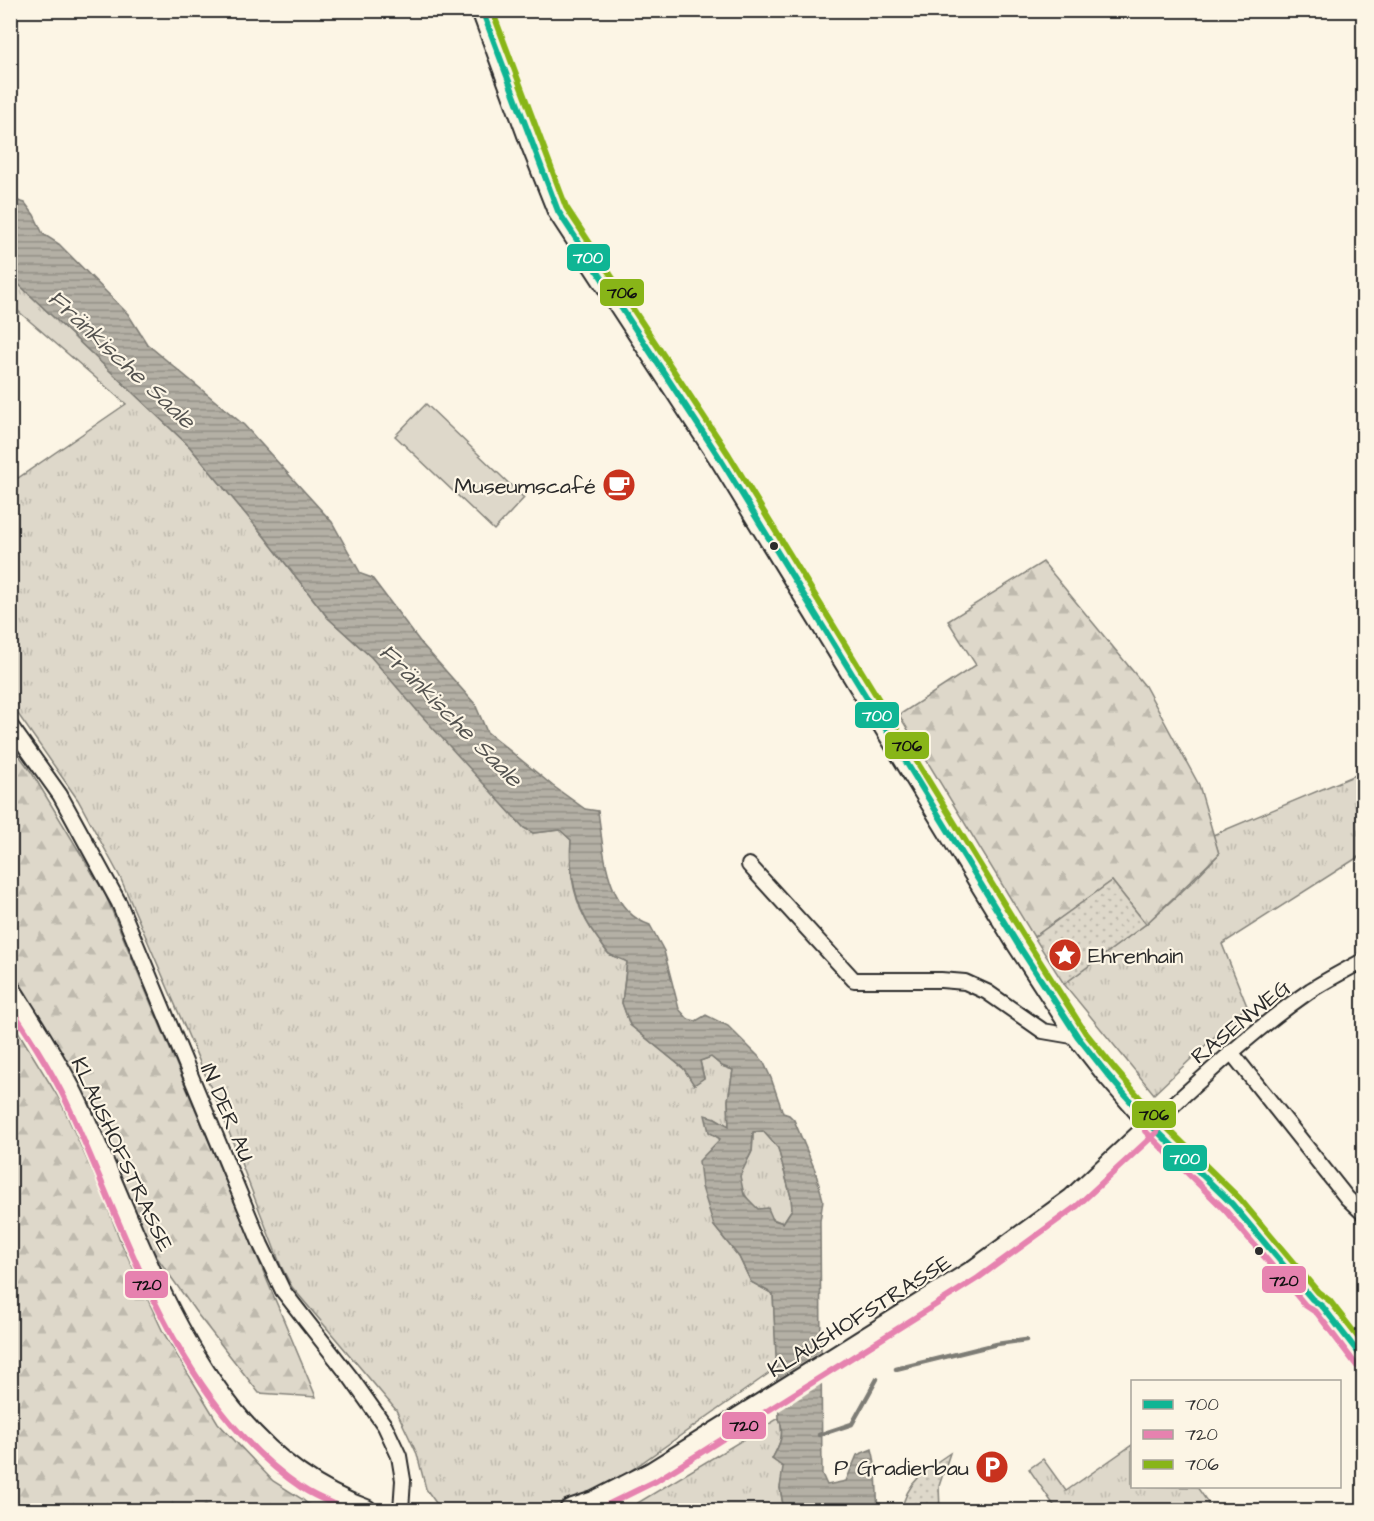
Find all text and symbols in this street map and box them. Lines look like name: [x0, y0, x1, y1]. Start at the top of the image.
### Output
line badge: 700: [566, 243, 611, 272]
text: 700: [572, 247, 603, 269]
line badge: 706: [599, 278, 645, 307]
water label: Fränkische Saale: [40, 282, 203, 438]
text: 706: [606, 282, 637, 304]
cafe icon: Museumscafé: [601, 467, 637, 503]
place label: Museumscafé: [454, 471, 596, 502]
unlabelled marker: [768, 540, 780, 552]
water label: Fränkische Saale: [371, 636, 530, 796]
line badge: 700: [854, 701, 900, 729]
text: 700: [861, 705, 892, 727]
line badge: 706: [884, 731, 930, 760]
text: 706: [891, 735, 922, 757]
place icon: Ehrenhain: [1047, 937, 1083, 973]
place label: Ehrenhain: [1088, 941, 1183, 972]
street label: RASENWEG: [1185, 972, 1297, 1072]
street label: KLAUSHOFSTRASSE: [63, 1052, 180, 1257]
street label: IN DER AU: [192, 1059, 261, 1167]
line badge: 706: [1131, 1100, 1177, 1129]
text: 706: [1138, 1104, 1169, 1126]
line badge: 700: [1162, 1144, 1208, 1172]
text: 700: [1169, 1148, 1200, 1170]
unlabelled marker: [1253, 1245, 1265, 1257]
street label: KLAUSHOFSTRASSE: [762, 1247, 958, 1385]
line badge: 720: [1261, 1265, 1307, 1294]
line badge: 720: [124, 1270, 169, 1299]
text: 720: [1268, 1270, 1299, 1292]
text: 720: [131, 1274, 162, 1296]
legend: [1131, 1380, 1341, 1488]
text: 700: [1185, 1392, 1219, 1417]
line badge: 720: [721, 1411, 767, 1440]
text: 720: [728, 1415, 759, 1437]
text: 720: [1185, 1422, 1218, 1447]
parking icon: P Gradierbau: [974, 1449, 1010, 1485]
text: 706: [1185, 1452, 1219, 1477]
place label: P Gradierbau: [834, 1453, 969, 1484]

